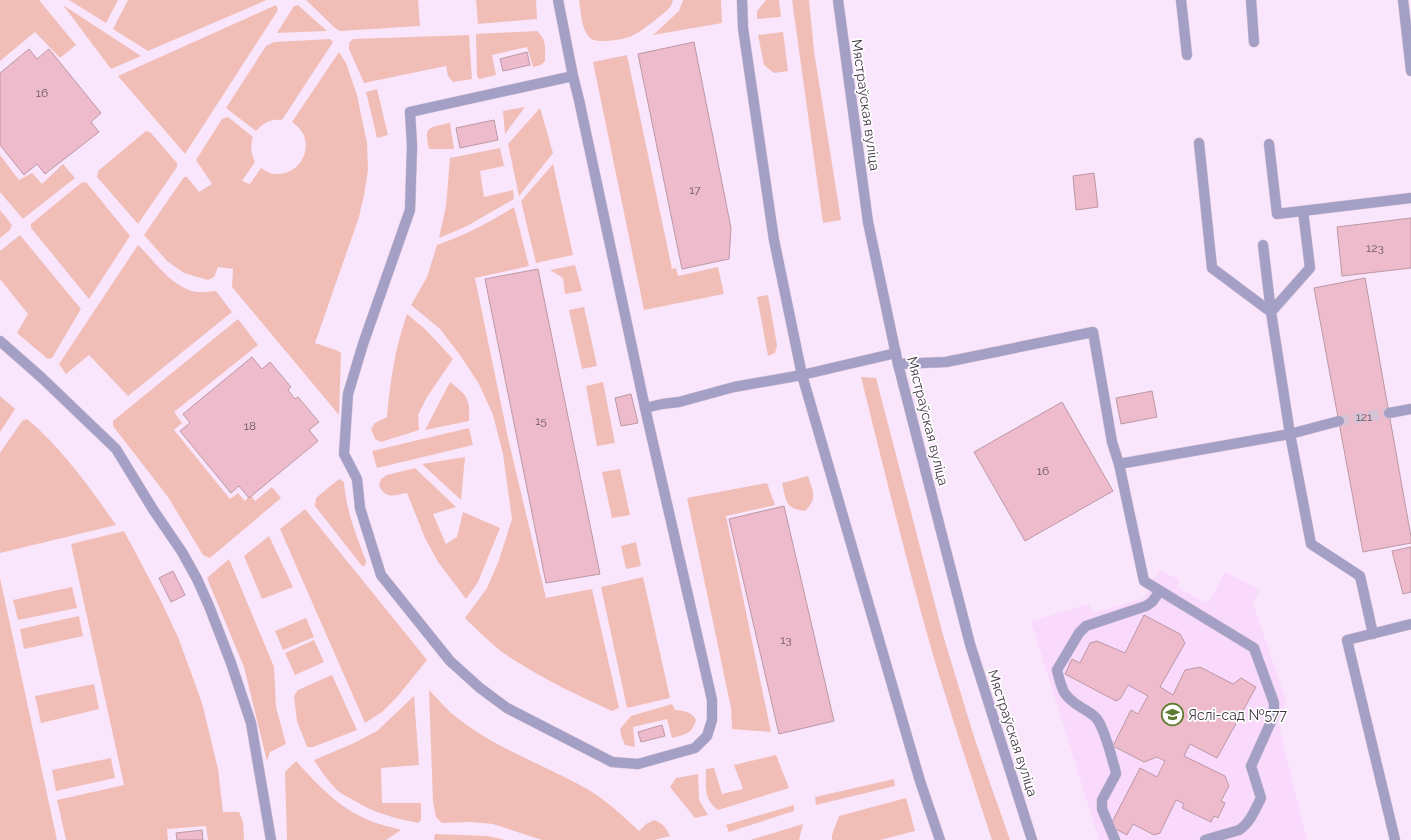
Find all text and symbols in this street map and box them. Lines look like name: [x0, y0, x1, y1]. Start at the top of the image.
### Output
street label: Мястраўская вуліца: [849, 38, 883, 172]
house number: 16: [36, 86, 48, 100]
house number: 17: [689, 183, 701, 197]
house number: 123: [1366, 241, 1384, 255]
street label: Мястраўская вуліца: [904, 355, 952, 487]
house number: 121: [1356, 410, 1372, 424]
house number: 15: [535, 414, 547, 428]
house number: 18: [244, 419, 256, 433]
house number: 16: [1037, 464, 1049, 478]
house number: 13: [780, 633, 792, 647]
street label: Мястраўская вуліца: [985, 668, 1041, 798]
school or university icon: Яслі-сад №577: [1159, 702, 1185, 728]
place label: Яслі-сад №577: [1188, 707, 1288, 723]

